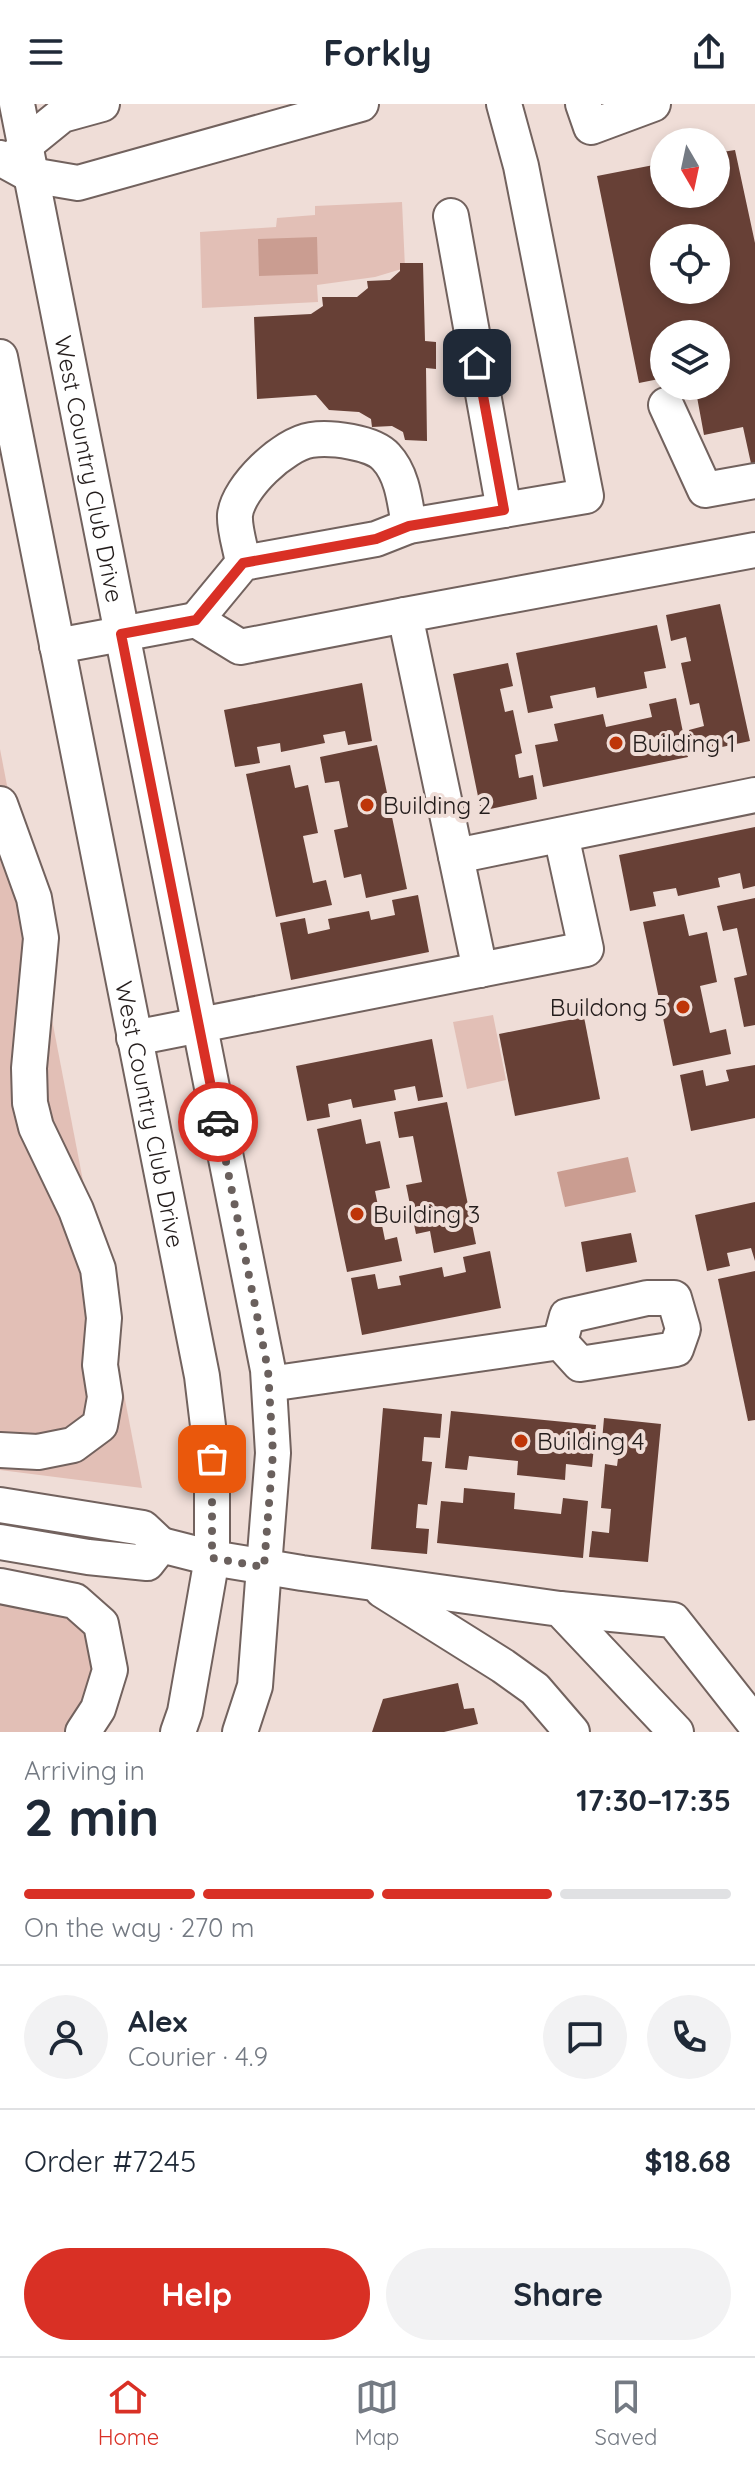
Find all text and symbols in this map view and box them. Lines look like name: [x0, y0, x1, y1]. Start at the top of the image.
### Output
icon: menu: [24, 30, 68, 74]
text: Forkly: [323, 30, 432, 75]
icon: share: [687, 30, 731, 74]
north arrow: [650, 128, 730, 208]
map controls: [650, 128, 730, 400]
button: locate: [650, 224, 730, 304]
button: layers: [650, 320, 730, 400]
pin: [443, 329, 511, 397]
street label: West Country Club Drive: [48, 333, 130, 605]
icon: home: [455, 341, 499, 385]
place label: Building 1: [632, 728, 736, 758]
marker: Building 1: [607, 734, 625, 752]
place label: Building 2: [383, 790, 491, 820]
marker: Building 2: [358, 796, 376, 814]
street label: West Country Club Drive: [109, 978, 191, 1250]
place label: Buildong 5: [550, 992, 667, 1022]
marker: Buildong 5: [674, 998, 692, 1016]
courier: [178, 1082, 258, 1162]
icon: car: [196, 1100, 240, 1144]
place label: Building 3: [373, 1199, 480, 1229]
marker: Building 3: [348, 1205, 366, 1223]
pin: [178, 1425, 246, 1493]
place label: Building 4: [537, 1426, 644, 1456]
marker: Building 4: [512, 1432, 530, 1450]
icon: bag: [190, 1437, 234, 1481]
text: Arriving in: [24, 1754, 145, 1787]
text: 17:30–17:35: [576, 1781, 731, 1819]
text: 2 min: [24, 1784, 159, 1849]
text: On the way · 270 m: [24, 1911, 254, 1944]
button: person: [24, 1995, 108, 2079]
button: chat: [543, 1995, 627, 2079]
button: phone: [647, 1995, 731, 2079]
text: Alex: [128, 2002, 187, 2040]
text: Courier · 4.9: [128, 2040, 268, 2073]
text: Order #7245: [24, 2142, 196, 2180]
text: $18.68: [644, 2142, 731, 2180]
button: Help: [24, 2248, 370, 2340]
button: Share: [386, 2248, 731, 2340]
tab: Home: [98, 2375, 159, 2451]
tab: Map: [355, 2375, 399, 2451]
tab: Saved: [595, 2375, 657, 2451]

